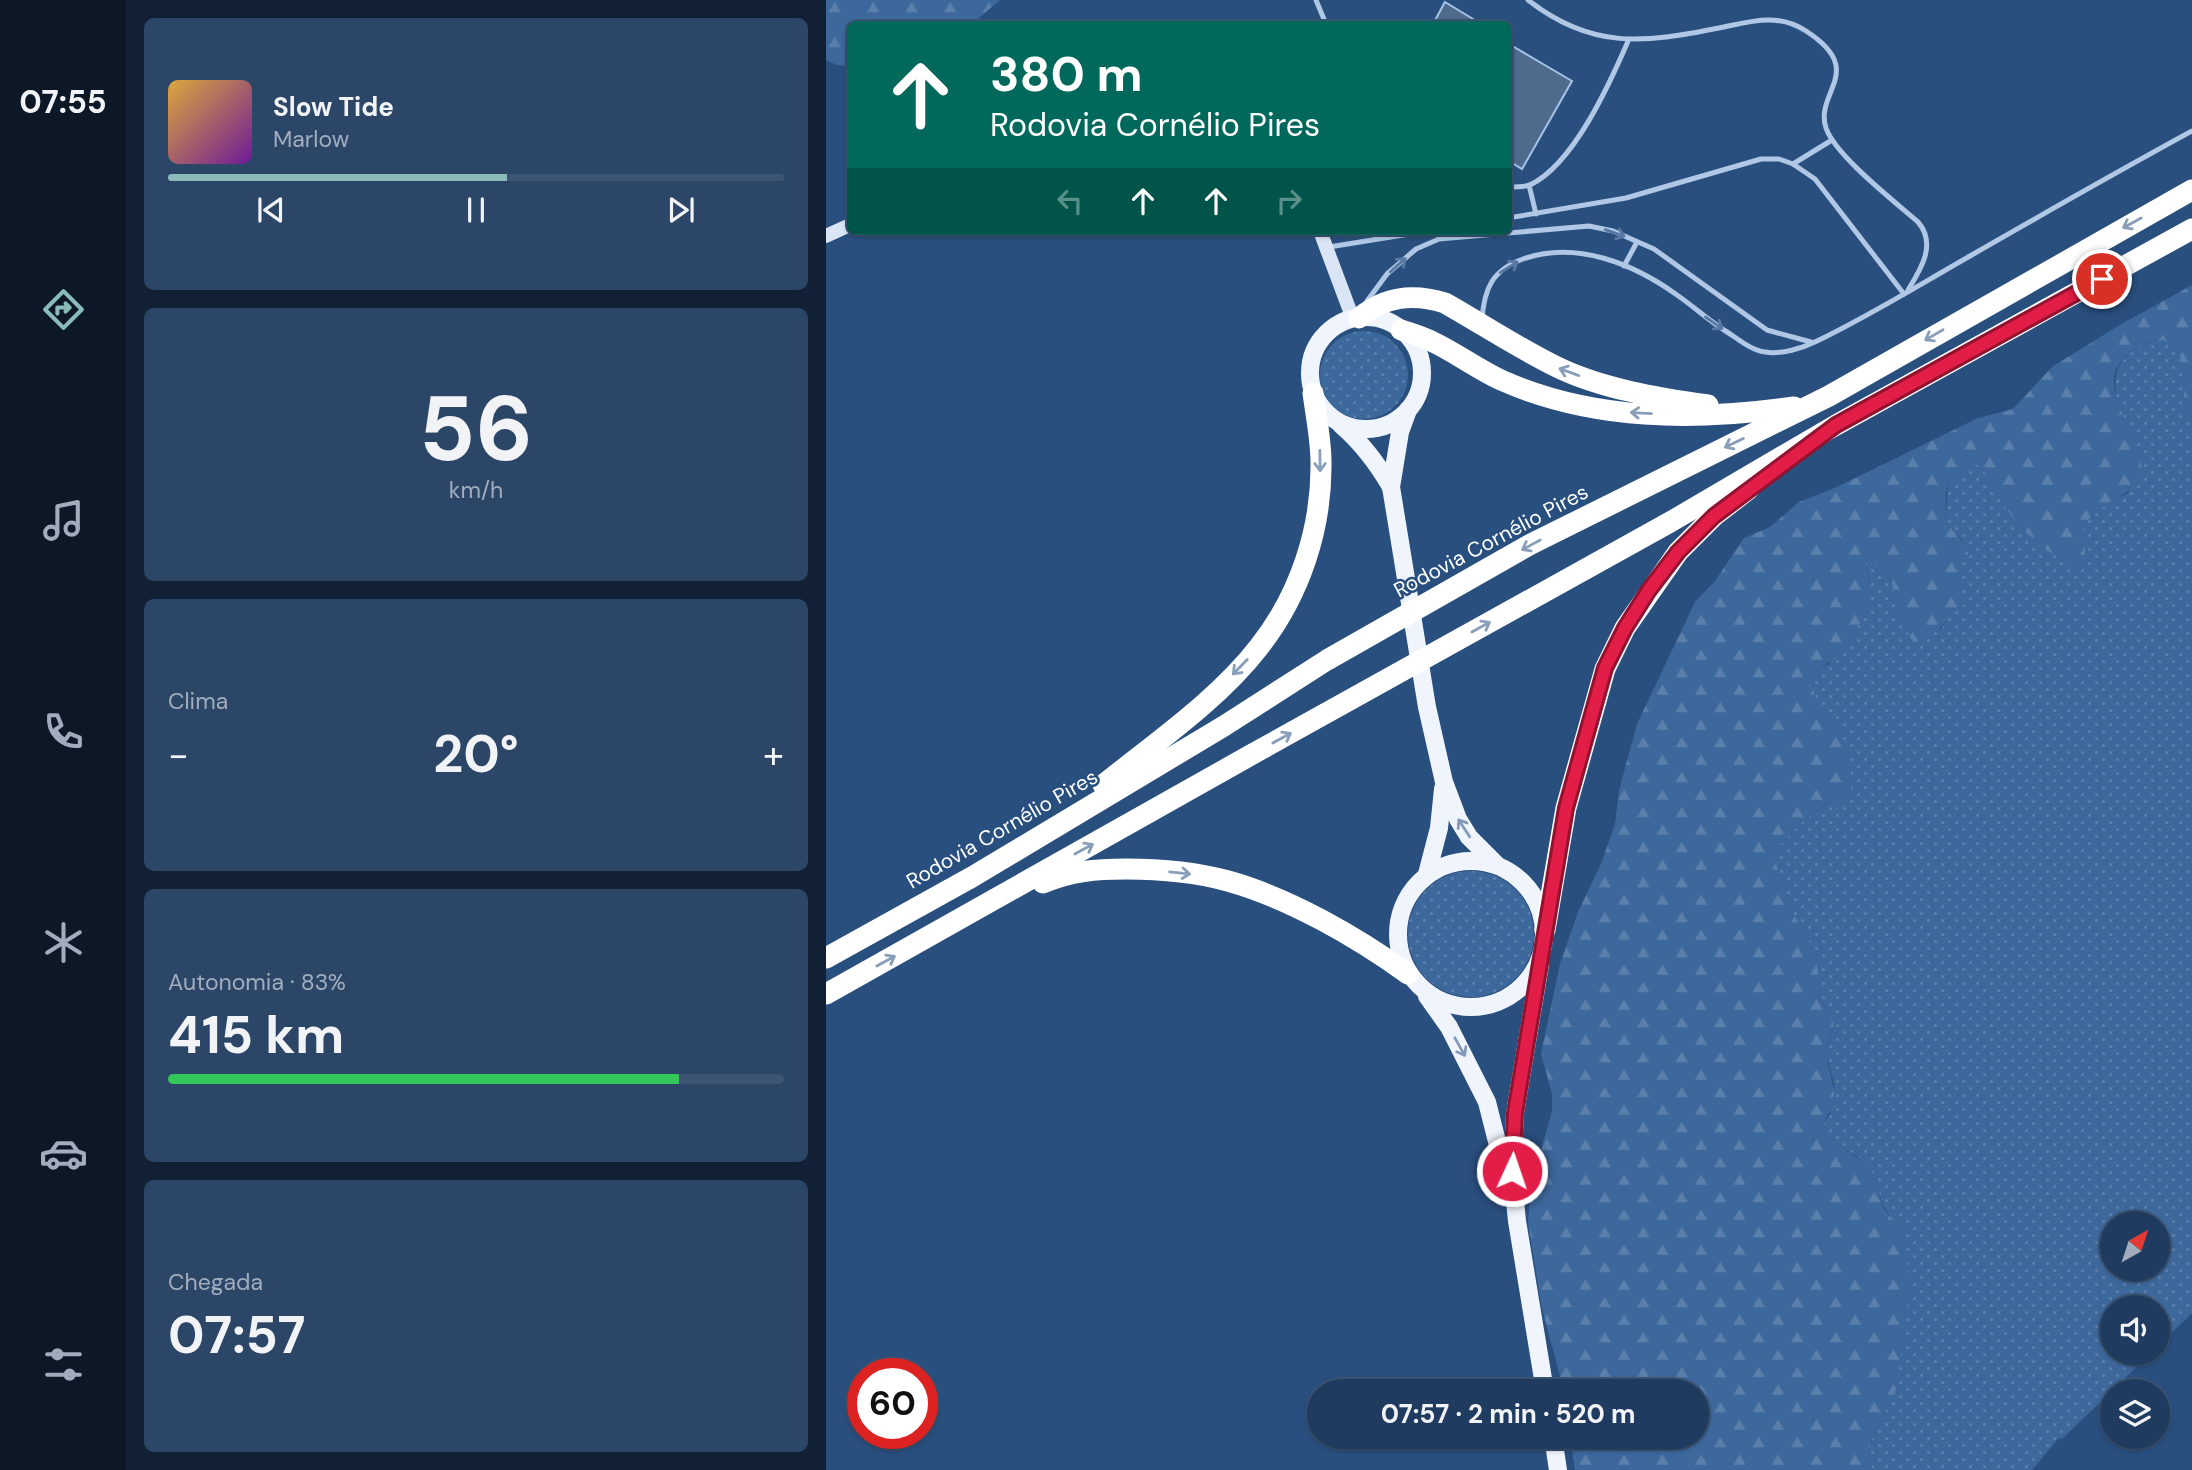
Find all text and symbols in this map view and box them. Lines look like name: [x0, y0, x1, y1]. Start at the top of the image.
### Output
text: 380 m: [990, 42, 1143, 106]
icon: ahead: [875, 49, 966, 140]
text: 07:55: [19, 81, 107, 123]
text: Slow Tide: [273, 90, 394, 124]
text: Rodovia Cornélio Pires: [990, 104, 1320, 146]
text: Marlow: [273, 124, 349, 154]
icon: left: [1051, 182, 1089, 220]
icon: ahead: [1124, 182, 1162, 220]
icon: ahead: [1197, 182, 1235, 220]
icon: right: [1270, 182, 1308, 220]
icon: previous: [252, 191, 290, 229]
icon: pause: [457, 191, 495, 229]
icon: next: [662, 191, 700, 229]
one-way arrow: [2123, 216, 2143, 230]
one-way arrow: [1604, 228, 1626, 240]
pin: [2072, 249, 2132, 309]
one-way arrow: [1388, 257, 1406, 273]
one-way arrow: [1499, 260, 1518, 275]
icon: arrive: [2083, 260, 2121, 298]
icon: directions: [39, 285, 88, 334]
one-way arrow: [1704, 316, 1723, 330]
one-way arrow: [1925, 328, 1945, 342]
one-way arrow: [1559, 364, 1581, 377]
text: 56: [419, 370, 533, 488]
one-way arrow: [1629, 407, 1652, 420]
one-way arrow: [1724, 437, 1745, 451]
one-way arrow: [1313, 449, 1327, 472]
text: km/h: [449, 475, 503, 505]
street label: Rodovia Cornélio Pires: [1389, 478, 1593, 604]
icon: music: [39, 496, 88, 545]
one-way arrow: [1521, 538, 1542, 552]
one-way arrow: [1470, 620, 1491, 633]
one-way arrow: [1232, 658, 1249, 675]
text: Clima: [168, 686, 228, 716]
icon: phone: [39, 707, 88, 756]
text: 20°: [433, 720, 519, 788]
text: −: [168, 730, 189, 780]
text: +: [763, 730, 784, 780]
one-way arrow: [1271, 731, 1292, 744]
street label: Rodovia Cornélio Pires: [901, 763, 1103, 895]
one-way arrow: [1456, 819, 1471, 838]
one-way arrow: [1073, 842, 1093, 856]
one-way arrow: [1168, 866, 1191, 879]
icon: climate: [39, 918, 88, 967]
one-way arrow: [875, 954, 895, 968]
text: Autonomia · 83%: [168, 967, 346, 997]
text: 415 km: [168, 1001, 344, 1069]
one-way arrow: [1453, 1037, 1467, 1057]
icon: car: [39, 1129, 88, 1178]
position arrow: [1475, 1134, 1549, 1208]
north arrow: [2100, 1211, 2170, 1281]
map controls: [2100, 1211, 2170, 1449]
text: Chegada: [168, 1267, 263, 1297]
button: sound: [2100, 1295, 2170, 1365]
text: 07:57: [168, 1301, 305, 1369]
icon: filters: [39, 1340, 88, 1389]
speed limit sign: 60: [847, 1358, 938, 1449]
button: layers: [2100, 1379, 2170, 1449]
text: 07:57 · 2 min · 520 m: [1381, 1397, 1635, 1431]

